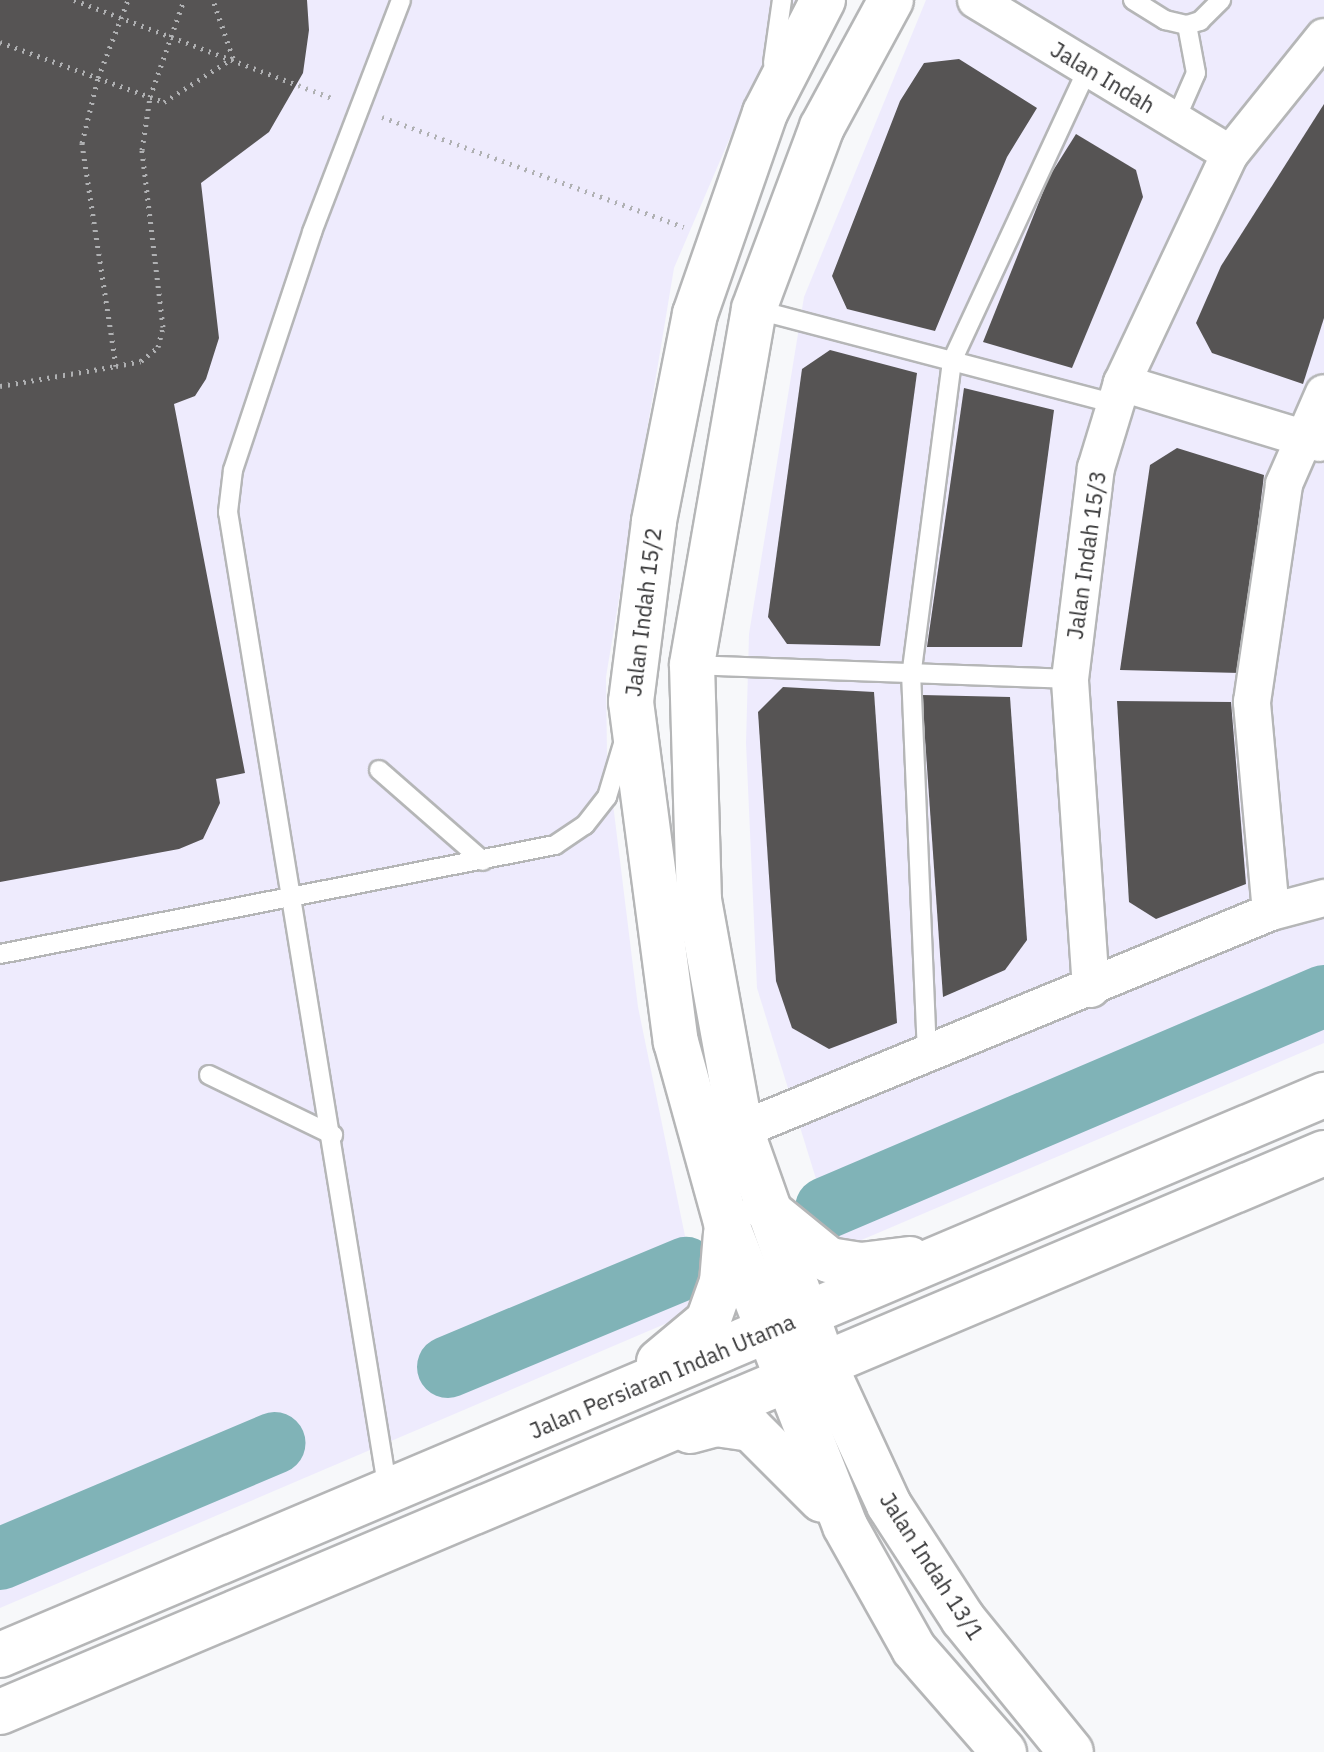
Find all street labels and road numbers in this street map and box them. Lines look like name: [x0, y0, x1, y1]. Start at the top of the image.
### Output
street label: Jalan Indah: [1046, 36, 1160, 118]
street label: Jalan Indah 15/3: [1061, 469, 1111, 641]
street label: Jalan Indah 15/2: [620, 526, 666, 698]
street label: Jalan Persiaran Indah Utama: [525, 1308, 799, 1444]
street label: Jalan Indah 13/1: [875, 1488, 989, 1644]

